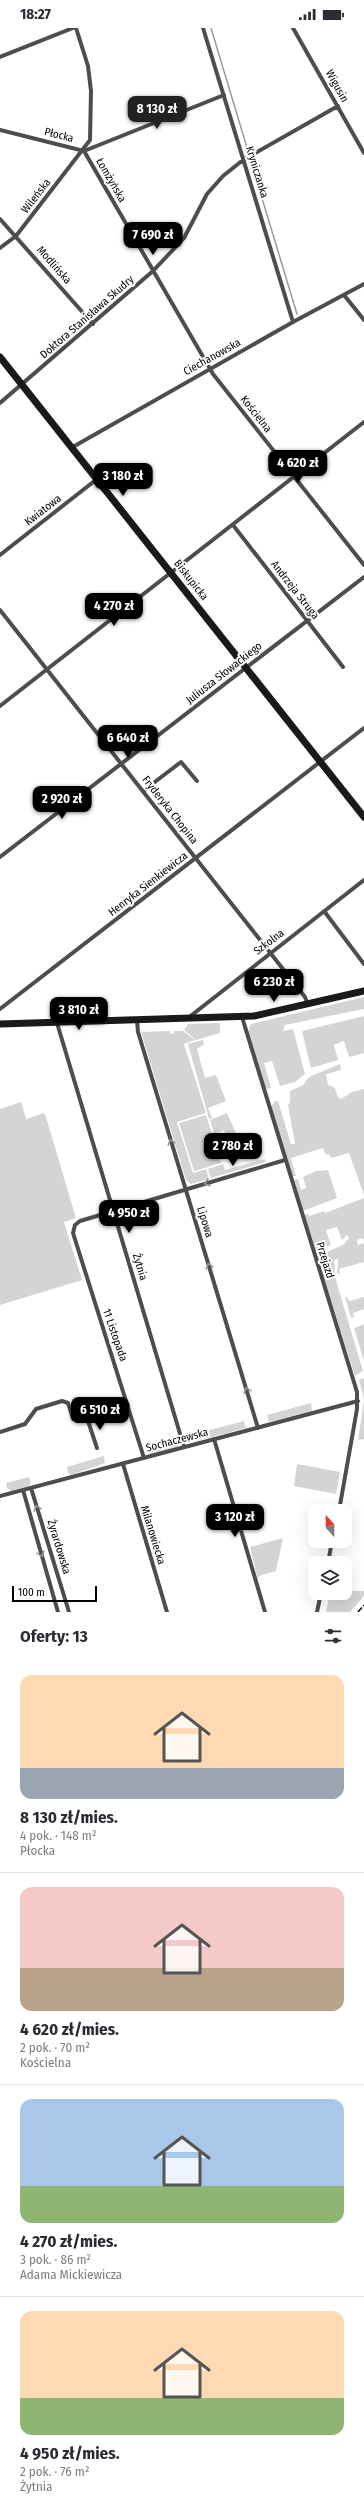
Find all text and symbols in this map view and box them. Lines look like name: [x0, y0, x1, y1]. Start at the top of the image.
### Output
text: 18:27: [20, 5, 51, 23]
street label: Wigusin: [323, 68, 351, 104]
pin: 8 130 zł: [116, 96, 198, 130]
text: 8 130 zł: [137, 101, 177, 116]
street label: Płocka: [43, 125, 75, 145]
street label: Kryniczanka: [243, 144, 271, 200]
street label: Łomżyńska: [93, 155, 129, 205]
street label: Wileńska: [19, 176, 53, 216]
pin: 7 690 zł: [112, 222, 194, 256]
text: 7 690 zł: [133, 227, 173, 242]
street label: Modlińska: [34, 243, 74, 287]
street label: Doktora Stanisława Skudry: [37, 273, 137, 361]
street label: Ciechanowska: [181, 336, 243, 378]
street label: Kościelna: [238, 393, 274, 435]
pin: 4 620 zł: [257, 450, 339, 484]
text: 4 620 zł: [277, 455, 319, 470]
pin: 3 180 zł: [82, 463, 164, 497]
text: 3 180 zł: [103, 468, 143, 483]
street label: Kwiatowa: [22, 492, 64, 528]
street label: Biskupicka: [171, 557, 211, 603]
street label: Andrzeja Struga: [268, 558, 322, 622]
pin: 4 270 zł: [73, 593, 155, 627]
text: 4 270 zł: [94, 598, 134, 613]
street label: Juliusza Słowackiego: [183, 639, 265, 707]
pin: 6 640 zł: [87, 725, 169, 759]
text: 6 640 zł: [107, 730, 149, 745]
street label: Fryderyka Chopina: [139, 773, 201, 847]
pin: 2 920 zł: [21, 786, 103, 820]
text: 2 920 zł: [42, 791, 82, 806]
street label: Henryka Sienkiewicza: [106, 849, 190, 919]
street label: Szkolna: [251, 926, 287, 958]
pin: 6 230 zł: [233, 969, 315, 1003]
text: 6 230 zł: [253, 974, 295, 989]
pin: 3 810 zł: [38, 997, 120, 1031]
text: 3 810 zł: [59, 1002, 99, 1017]
pin: 2 780 zł: [192, 1133, 274, 1167]
one-way arrow: [167, 1138, 176, 1145]
text: 2 780 zł: [213, 1138, 253, 1153]
one-way arrow: [204, 1178, 211, 1187]
pin: 4 950 zł: [88, 1200, 170, 1234]
text: 4 950 zł: [108, 1205, 150, 1220]
street label: Lipowa: [194, 1205, 216, 1239]
street label: Przejazd: [313, 1240, 337, 1280]
street label: Żytnia: [130, 1252, 151, 1282]
one-way arrow: [205, 1263, 214, 1270]
street label: 11 Listopada: [100, 1307, 130, 1363]
one-way arrow: [243, 1387, 252, 1394]
pin: 6 510 zł: [59, 1397, 141, 1431]
text: 6 510 zł: [80, 1402, 120, 1417]
street label: Sochaczewska: [144, 1425, 210, 1455]
street label: Milanowiecka: [138, 1504, 168, 1566]
pin: 3 120 zł: [194, 1504, 276, 1538]
north arrow: [308, 1504, 352, 1548]
map controls: [308, 1504, 352, 1600]
one-way arrow: [33, 1505, 42, 1512]
text: 3 120 zł: [215, 1509, 255, 1524]
street label: Żyrardowska: [45, 1518, 74, 1576]
one-way arrow: [36, 1551, 45, 1558]
button: layers: [308, 1556, 352, 1600]
scale bar: [12, 1584, 97, 1603]
text: 100 m: [18, 1586, 45, 1599]
icon: filters: [322, 1625, 344, 1647]
text: Oferty: 13: [20, 1626, 88, 1647]
icon: home: [146, 1701, 218, 1773]
text: 8 130 zł/mies.: [20, 1807, 118, 1828]
text: 4 pok. · 148 m²: [20, 1828, 96, 1843]
text: Płocka: [20, 1843, 55, 1858]
icon: home: [146, 1913, 218, 1985]
text: 4 620 zł/mies.: [20, 2019, 119, 2040]
text: 2 pok. · 70 m²: [20, 2040, 90, 2055]
text: Kościelna: [20, 2055, 71, 2070]
icon: home: [146, 2125, 218, 2197]
text: 4 270 zł/mies.: [20, 2231, 117, 2252]
text: 3 pok. · 86 m²: [20, 2252, 91, 2267]
text: Adama Mickiewicza: [20, 2267, 122, 2282]
icon: home: [146, 2337, 218, 2409]
text: 4 950 zł/mies.: [20, 2443, 120, 2464]
text: 2 pok. · 76 m²: [20, 2464, 89, 2479]
text: Żytnia: [20, 2479, 53, 2494]

